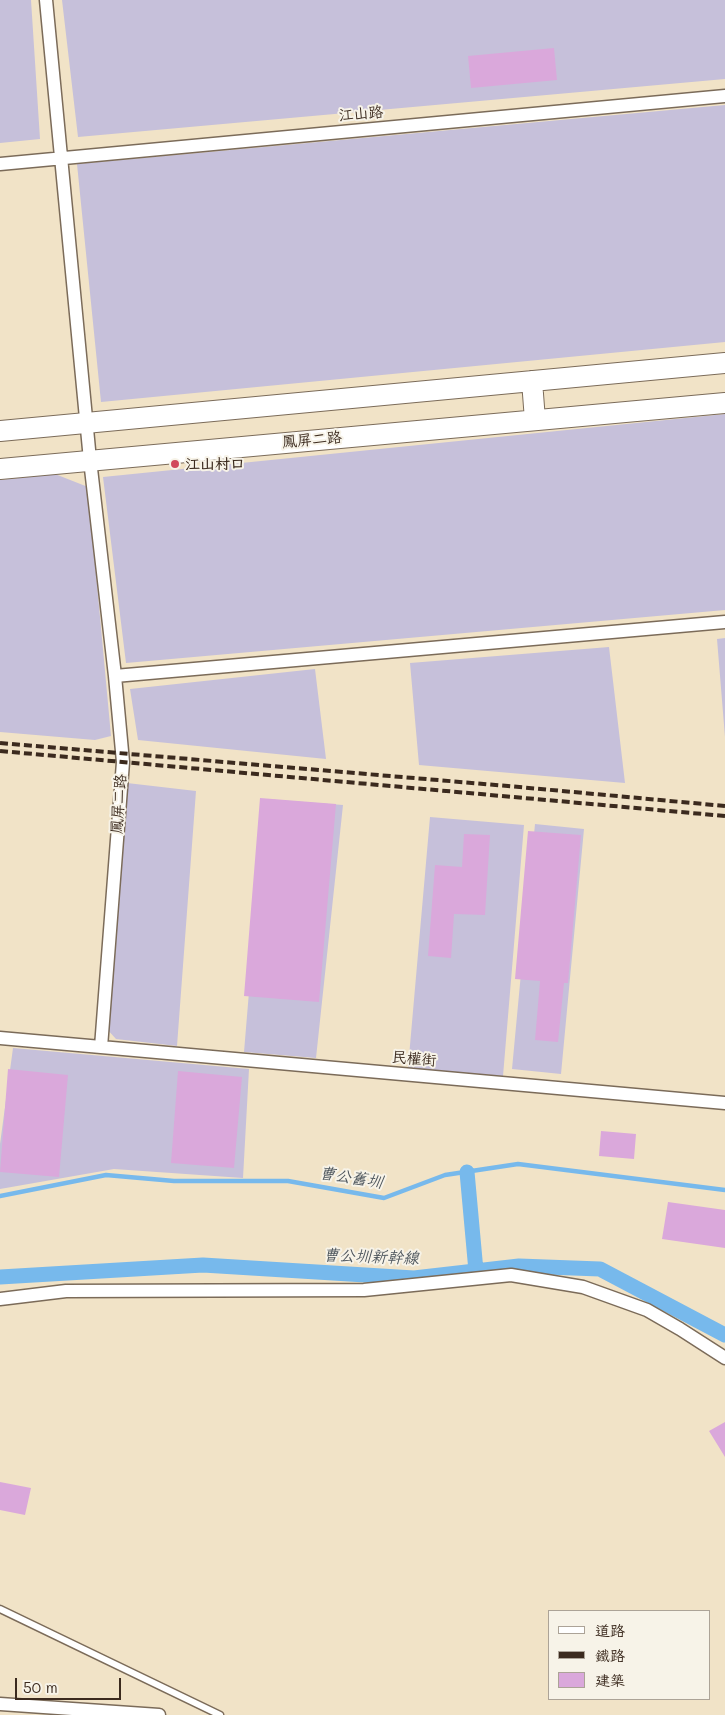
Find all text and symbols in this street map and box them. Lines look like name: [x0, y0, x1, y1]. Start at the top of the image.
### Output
street label: 江山路: [338, 103, 384, 125]
street label: 鳳屏二路: [281, 428, 343, 452]
place label: 江山村口: [185, 455, 245, 473]
marker: 江山村口: [169, 458, 181, 470]
street label: 鳳屏二路: [108, 773, 130, 835]
street label: 民權街: [391, 1048, 437, 1070]
water label: 曹公舊圳: [318, 1164, 384, 1192]
water label: 曹公圳新幹線: [323, 1246, 419, 1268]
legend: [548, 1610, 710, 1700]
text: 道路: [595, 1620, 625, 1640]
text: 鐵路: [595, 1645, 625, 1665]
scale bar: [18, 1668, 124, 1700]
text: 建築: [595, 1670, 625, 1690]
text: 50 m: [23, 1677, 58, 1697]

